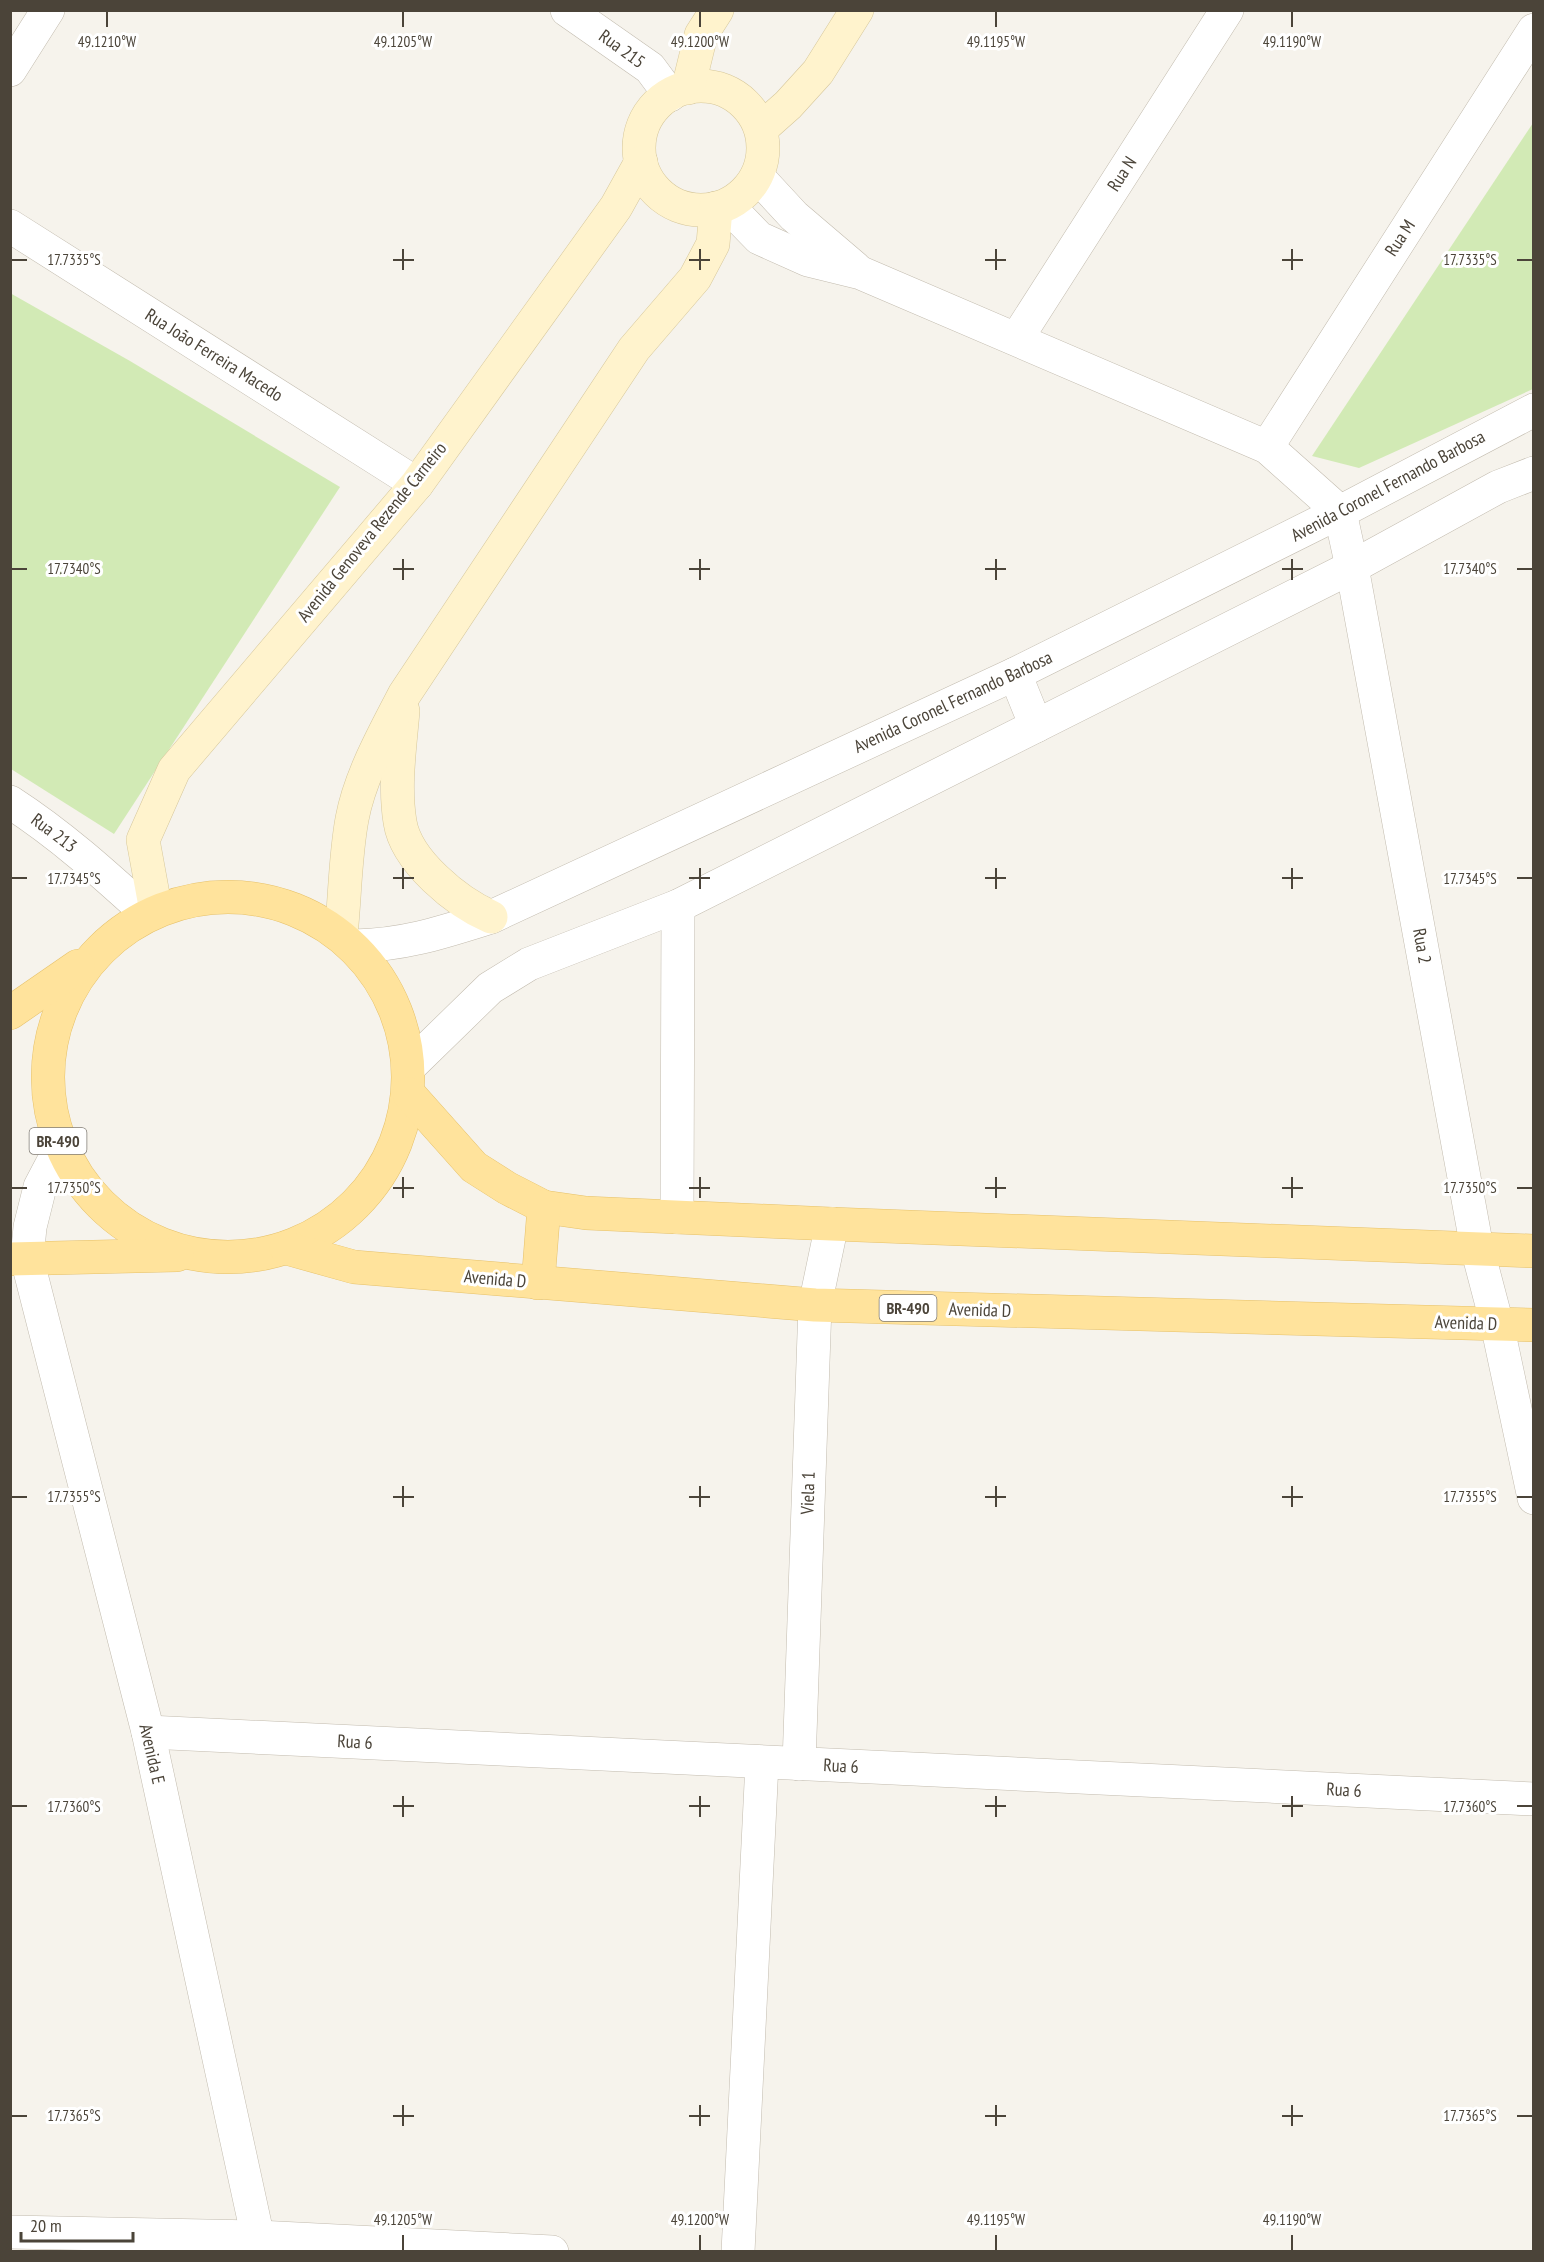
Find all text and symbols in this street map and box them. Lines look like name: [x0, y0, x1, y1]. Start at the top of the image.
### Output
street label: Rua 215: [595, 24, 650, 73]
text: 49.1210°W: [78, 32, 136, 51]
text: 49.1205°W: [374, 32, 432, 51]
text: 49.1200°W: [671, 32, 729, 51]
text: 49.1195°W: [967, 32, 1025, 51]
text: 49.1190°W: [1263, 32, 1321, 51]
street label: Rua N: [1102, 152, 1141, 196]
street label: Rua M: [1379, 215, 1420, 260]
text: 17.7335°S: [47, 250, 101, 269]
text: 17.7335°S: [1443, 250, 1497, 269]
street label: Rua João Ferreira Macedo: [141, 303, 288, 406]
street label: Avenida Coronel Fernando Barbosa: [1287, 425, 1489, 546]
street label: Avenida Genoveva Rezende Carneiro: [292, 437, 451, 626]
text: 17.7340°S: [47, 559, 101, 578]
text: 17.7340°S: [1443, 559, 1497, 578]
street label: Avenida Coronel Fernando Barbosa: [850, 645, 1056, 758]
street label: Rua 213: [27, 808, 82, 857]
text: 17.7345°S: [47, 869, 101, 888]
text: 17.7345°S: [1443, 869, 1497, 888]
street label: Rua 2: [1408, 926, 1437, 965]
road number: BR-490: [29, 1128, 86, 1154]
text: 17.7350°S: [47, 1178, 101, 1197]
text: 17.7350°S: [1443, 1178, 1497, 1197]
street label: Avenida D: [463, 1264, 527, 1293]
road number: BR-490: [880, 1295, 936, 1321]
street label: Avenida D: [948, 1297, 1012, 1322]
street label: Avenida D: [1434, 1310, 1498, 1335]
street label: Viela 1: [795, 1471, 820, 1516]
text: 17.7355°S: [47, 1487, 101, 1506]
text: 17.7355°S: [1443, 1487, 1497, 1506]
street label: Avenida E: [134, 1722, 171, 1786]
street label: Rua 6: [337, 1729, 373, 1754]
street label: Rua 6: [823, 1753, 859, 1778]
street label: Rua 6: [1326, 1777, 1362, 1802]
text: 17.7360°S: [47, 1797, 101, 1816]
text: 17.7360°S: [1443, 1797, 1497, 1816]
text: 17.7365°S: [47, 2106, 101, 2125]
text: 17.7365°S: [1443, 2106, 1497, 2125]
scale bar: [21, 2205, 134, 2243]
text: 49.1205°W: [374, 2210, 432, 2229]
text: 49.1200°W: [671, 2210, 729, 2229]
text: 49.1195°W: [967, 2210, 1025, 2229]
text: 49.1190°W: [1263, 2210, 1321, 2229]
text: 20 m: [30, 2214, 62, 2237]

